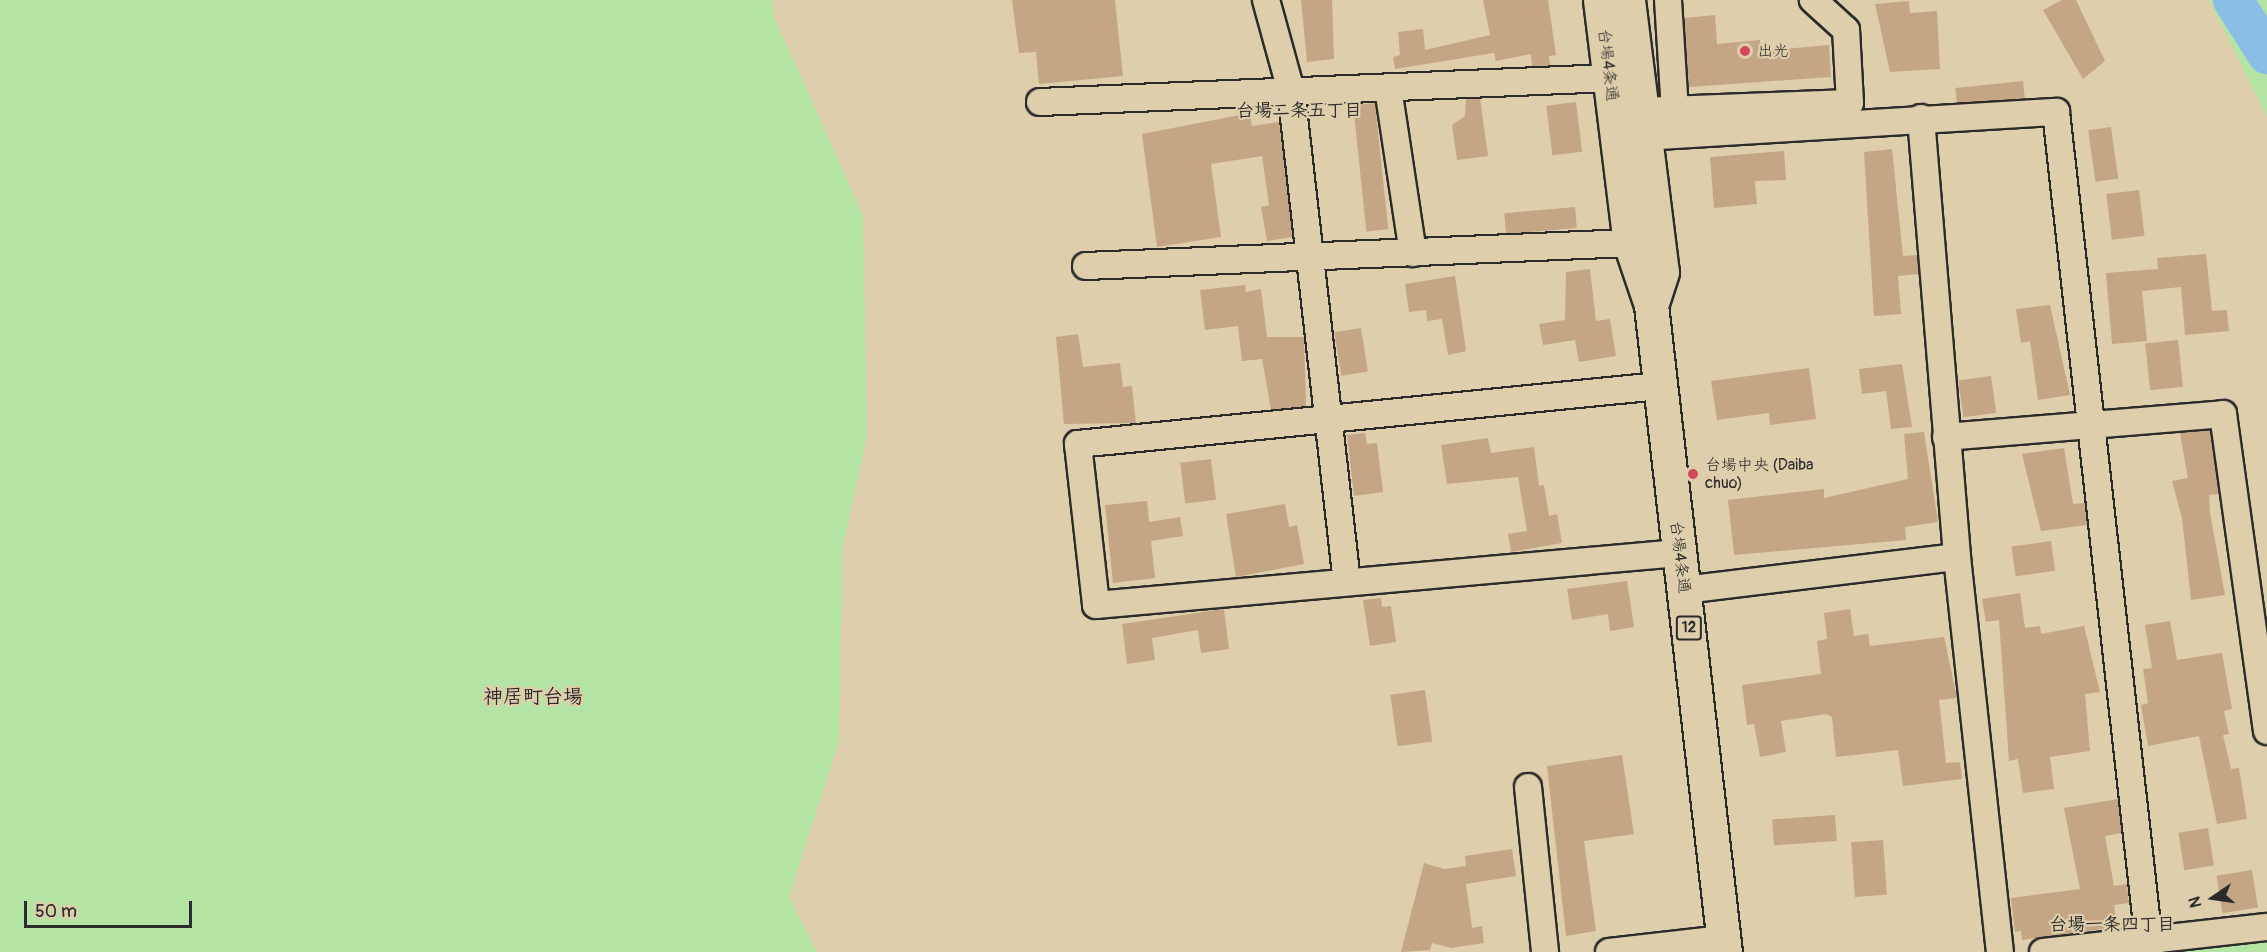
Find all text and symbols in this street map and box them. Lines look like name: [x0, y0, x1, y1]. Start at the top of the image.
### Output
street label: 台場4条通: [1594, 27, 1622, 103]
place label: 出光: [1757, 41, 1789, 61]
marker: 出光: [1738, 44, 1752, 58]
district label: 台場二条五丁目: [1236, 100, 1362, 122]
place label: 台場中央 (Daiba chuo): [1705, 455, 1813, 493]
marker: 台場中央 (Daiba chuo): [1686, 467, 1700, 481]
street label: 台場4条通: [1666, 519, 1694, 595]
road number: 12: [1676, 616, 1702, 640]
district label: 神居町台場: [483, 684, 583, 708]
north arrow: [2183, 868, 2243, 928]
scale bar: [27, 889, 195, 927]
text: N: [2185, 895, 2206, 910]
text: 50 m: [35, 900, 77, 923]
district label: 台場一条四丁目: [2049, 914, 2175, 936]

